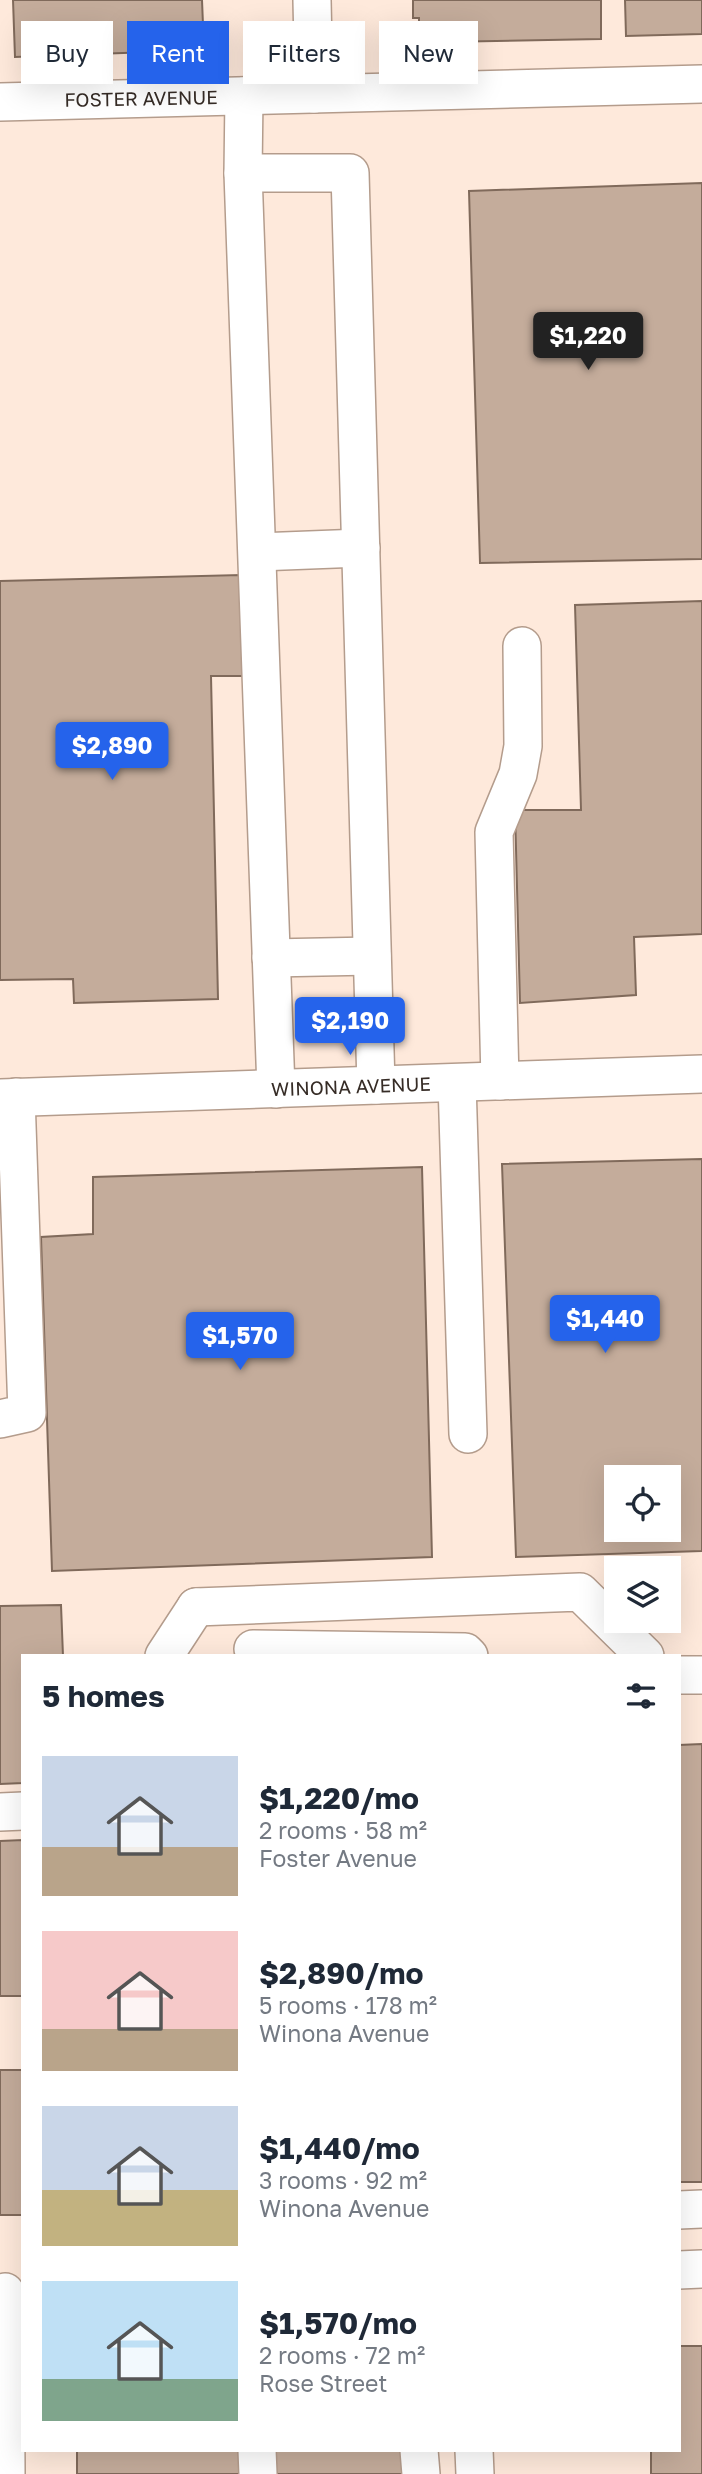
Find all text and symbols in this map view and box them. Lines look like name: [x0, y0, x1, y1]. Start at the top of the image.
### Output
chip: Buy: [21, 21, 113, 84]
chip: Rent: [127, 21, 229, 84]
chip: Filters: [243, 21, 365, 84]
chip: New: [379, 21, 478, 84]
street label: FOSTER AVENUE: [64, 85, 218, 111]
pin: $1,220: [531, 312, 645, 372]
text: $1,220: [549, 321, 627, 349]
pin: $2,890: [55, 722, 169, 782]
text: $2,890: [71, 731, 153, 759]
pin: $2,190: [293, 998, 407, 1057]
text: $2,190: [311, 1006, 389, 1034]
street label: WINONA AVENUE: [271, 1072, 431, 1100]
pin: $1,440: [548, 1296, 662, 1355]
text: $1,440: [566, 1304, 644, 1332]
pin: $1,570: [183, 1312, 297, 1372]
text: $1,570: [202, 1321, 278, 1349]
map controls: [604, 1465, 681, 1633]
button: locate: [604, 1465, 681, 1542]
button: layers: [604, 1556, 681, 1633]
icon: filters: [622, 1677, 660, 1715]
text: 5 homes: [42, 1678, 165, 1714]
text: $1,220/mo: [259, 1780, 419, 1816]
icon: home: [98, 1784, 182, 1868]
text: 2 rooms · 58 m²: [259, 1816, 427, 1844]
text: Foster Avenue: [259, 1844, 417, 1872]
text: $2,890/mo: [259, 1955, 423, 1991]
icon: home: [98, 1959, 182, 2043]
text: 5 rooms · 178 m²: [259, 1991, 437, 2019]
text: Winona Avenue: [259, 2019, 429, 2047]
text: $1,440/mo: [259, 2130, 420, 2166]
icon: home: [98, 2134, 182, 2218]
text: 3 rooms · 92 m²: [259, 2166, 427, 2194]
text: Winona Avenue: [259, 2194, 429, 2222]
text: $1,570/mo: [259, 2305, 417, 2341]
icon: home: [98, 2309, 182, 2393]
text: 2 rooms · 72 m²: [259, 2341, 425, 2369]
text: Rose Street: [259, 2369, 388, 2397]

